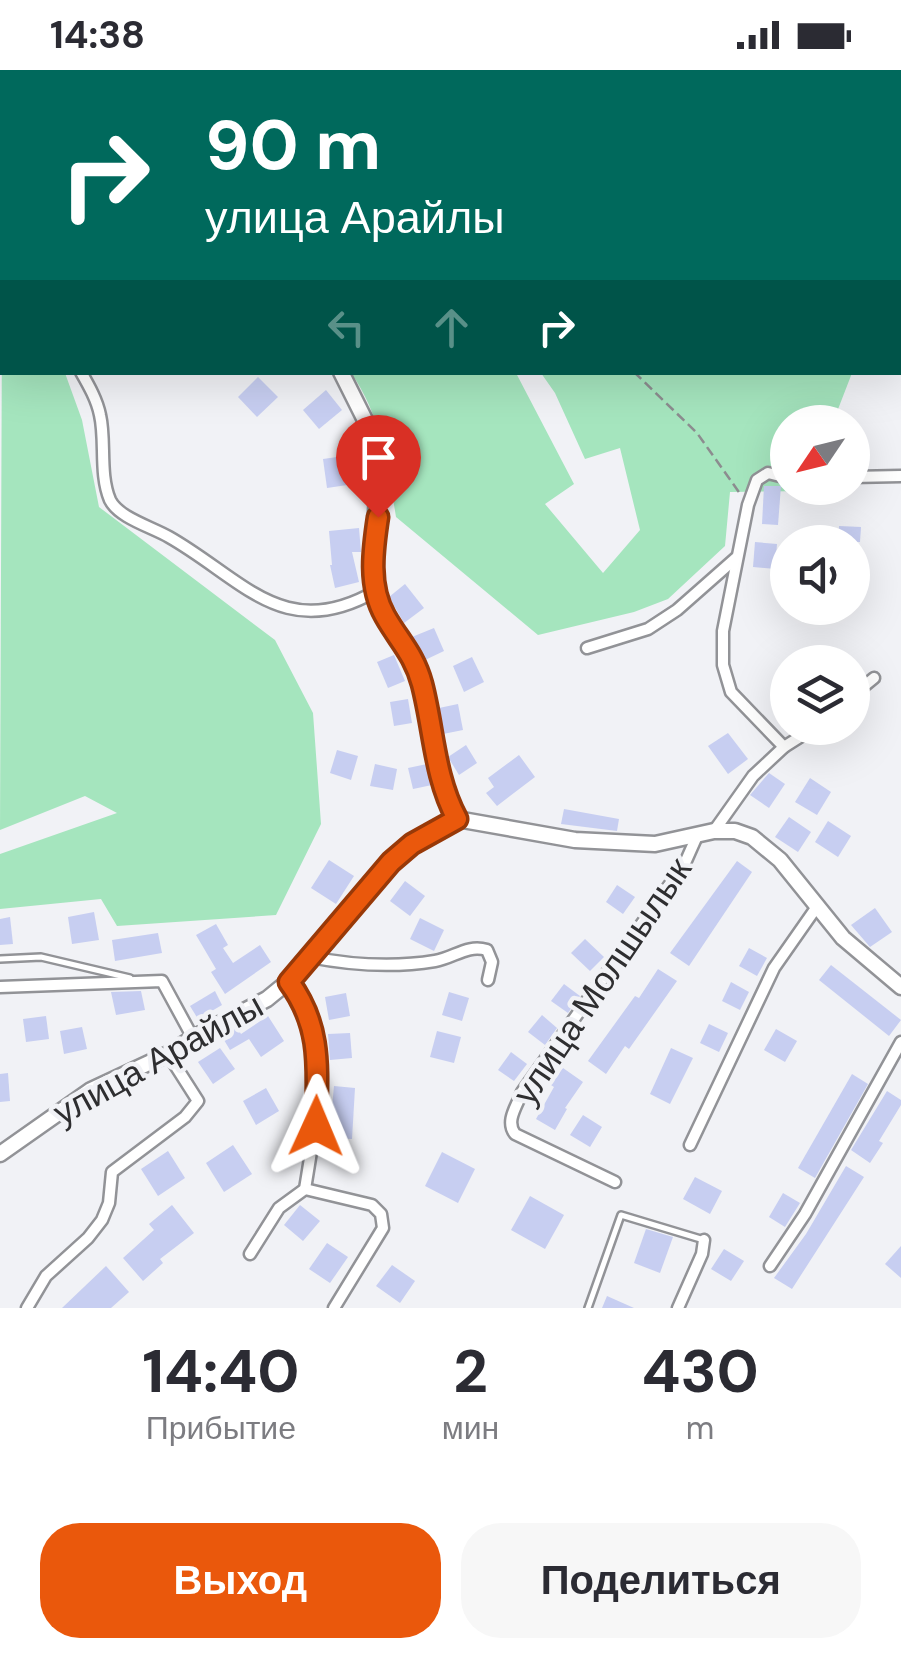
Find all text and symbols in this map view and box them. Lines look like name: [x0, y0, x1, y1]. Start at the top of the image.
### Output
text: 14:38: [50, 10, 145, 60]
text: 90 m: [205, 100, 381, 191]
icon: right: [40, 110, 170, 240]
text: улица Арайлы: [205, 188, 504, 247]
icon: left: [319, 300, 374, 355]
icon: ahead: [424, 300, 479, 355]
icon: right: [529, 300, 584, 355]
north arrow: [770, 405, 870, 505]
map controls: [770, 405, 870, 745]
pin: [336, 415, 421, 518]
icon: arrive: [351, 430, 406, 485]
button: sound: [770, 525, 870, 625]
button: layers: [770, 645, 870, 745]
street label: улица Молшылык: [502, 848, 702, 1113]
street label: улица Арайлы: [45, 982, 271, 1136]
position arrow: [264, 1074, 368, 1178]
text: 14:40: [142, 1332, 300, 1411]
text: 2: [453, 1332, 488, 1411]
text: 430: [641, 1332, 759, 1411]
text: Прибытие: [146, 1407, 296, 1449]
text: мин: [442, 1407, 499, 1449]
text: m: [686, 1407, 714, 1449]
button: Выход: [40, 1523, 441, 1638]
button: Поделиться: [461, 1523, 861, 1638]

